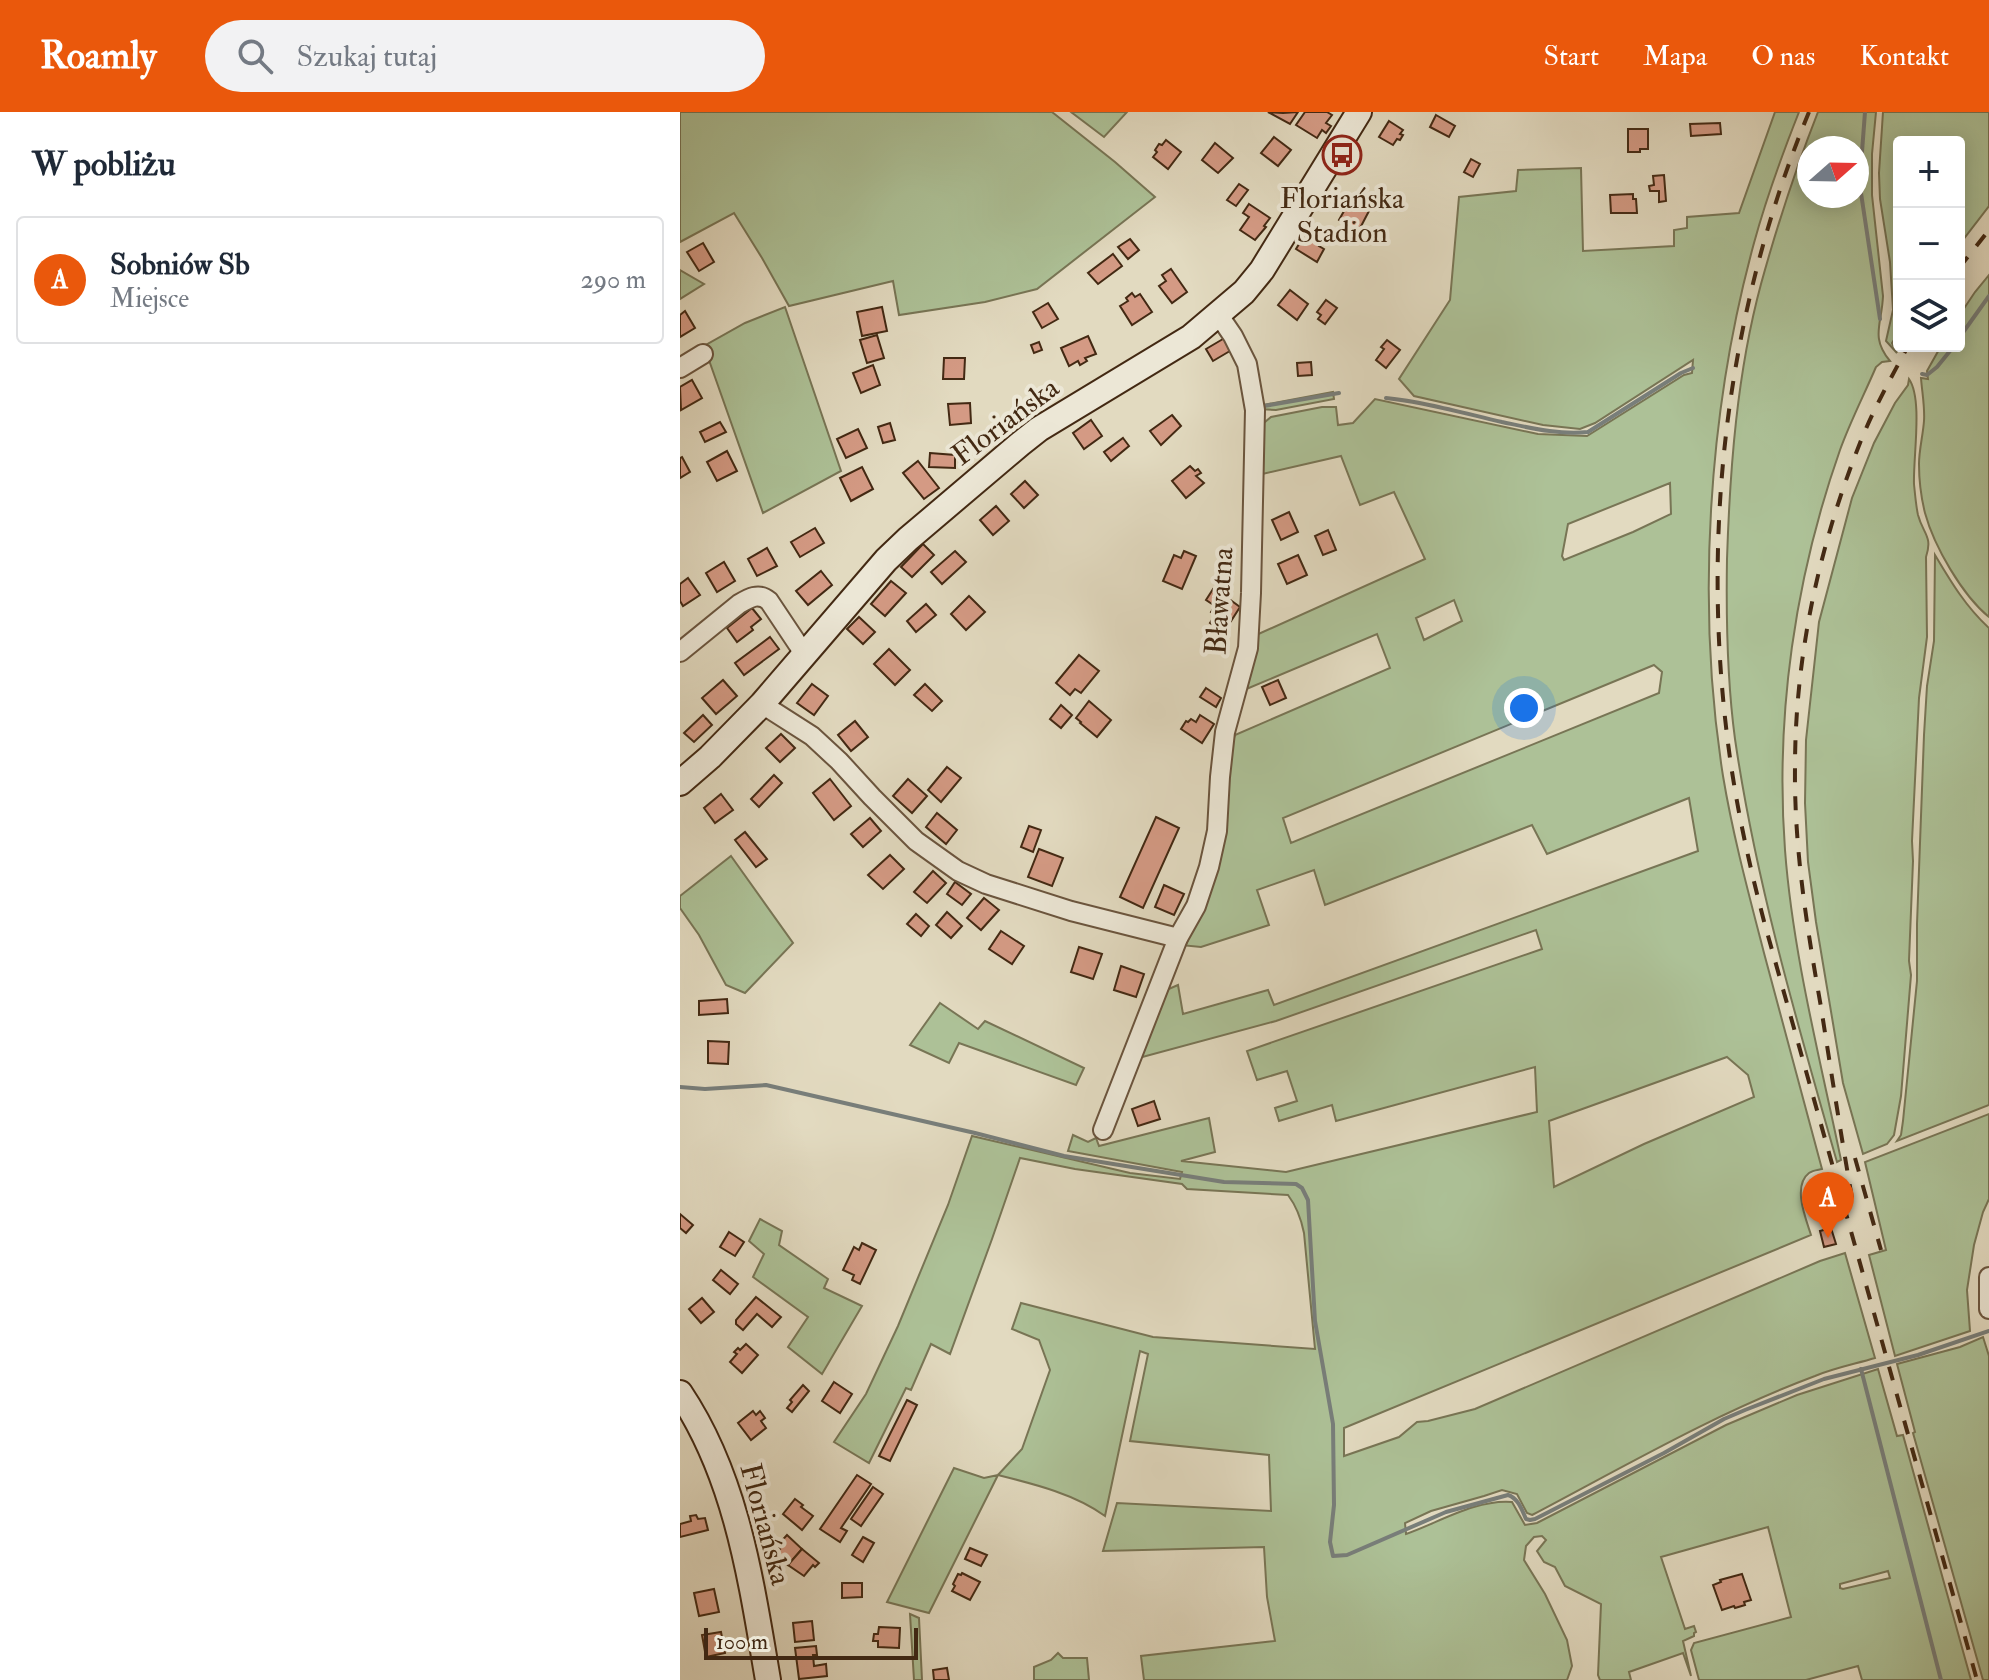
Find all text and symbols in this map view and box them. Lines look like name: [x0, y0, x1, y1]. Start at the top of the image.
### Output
search box: [205, 20, 765, 92]
text: Roamly: [40, 32, 157, 80]
icon: search: [233, 34, 277, 78]
text: Szukaj tutaj: [297, 38, 437, 75]
text: Start: [1543, 39, 1599, 74]
text: Mapa: [1643, 39, 1707, 74]
text: O nas: [1751, 39, 1815, 74]
text: Kontakt: [1859, 39, 1949, 74]
bus stop icon: Floriańska Stadion: [1321, 134, 1363, 176]
north arrow: [1797, 136, 1869, 208]
map controls: [1893, 136, 1965, 352]
button: +: [1893, 136, 1965, 208]
text: W pobliżu: [32, 143, 176, 186]
place label: Floriańska Stadion: [1280, 180, 1405, 251]
button: −: [1893, 208, 1965, 280]
text: Sobniów Sb: [110, 246, 250, 283]
text: A: [52, 264, 68, 296]
text: 290 m: [581, 264, 646, 296]
button: layers: [1893, 280, 1965, 352]
text: Miejsce: [110, 283, 189, 315]
street label: Floriańska: [944, 369, 1067, 474]
street label: Bławatna: [1197, 545, 1242, 656]
your location: [1504, 688, 1544, 728]
pin: A: [1802, 1172, 1854, 1238]
street label: Floriańska: [732, 1459, 800, 1590]
scale bar: [704, 1624, 918, 1660]
text: 100 m: [716, 1628, 768, 1656]

